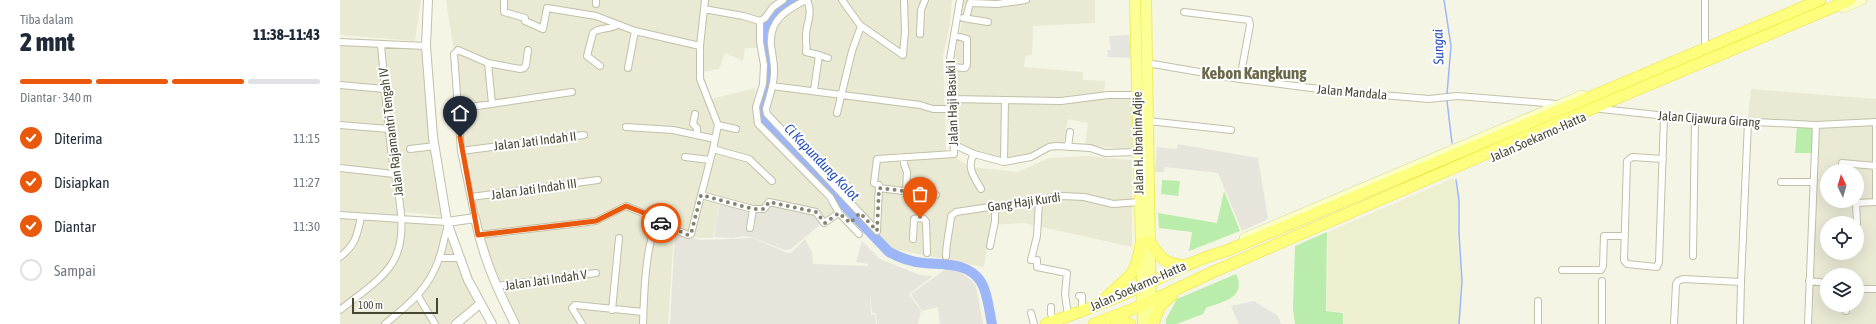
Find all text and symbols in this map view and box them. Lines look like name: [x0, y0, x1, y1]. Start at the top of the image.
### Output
text: Tiba dalam: [20, 12, 73, 27]
text: 11:38–11:43: [253, 26, 320, 43]
text: 2 mnt: [20, 27, 75, 57]
water label: Sungai: [1429, 29, 1447, 66]
street label: Jalan Haji Basuki I: [943, 60, 961, 146]
district label: Kebon Kangkung: [1201, 63, 1307, 83]
street label: Jalan Rajamantri Tengah IV: [376, 66, 406, 197]
street label: Jalan Mandala: [1316, 81, 1388, 103]
text: Diantar · 340 m: [20, 90, 92, 105]
street label: Jalan H. Ibrahim Adjie: [1130, 91, 1146, 195]
pin: [443, 96, 477, 137]
icon: home: [449, 102, 471, 124]
street label: Jalan Cijawura Girang: [1657, 108, 1761, 130]
street label: Jalan Soekarno-Hatta: [1488, 109, 1588, 165]
water label: Ci Kapundung Kolot: [781, 120, 863, 204]
icon: check: [20, 127, 42, 149]
street label: Jalan Jati Indah II: [493, 128, 577, 154]
text: Diterima: [54, 130, 102, 147]
text: 11:15: [293, 131, 320, 146]
north arrow: [1820, 164, 1864, 208]
map controls: [1820, 164, 1864, 312]
icon: check: [20, 171, 42, 193]
text: Disiapkan: [54, 174, 110, 191]
text: 11:27: [293, 175, 320, 190]
street label: Jalan Jati Indah III: [490, 176, 578, 202]
pin: [903, 177, 937, 218]
icon: bag: [909, 183, 931, 205]
street label: Gang Haji Kurdi: [987, 189, 1061, 215]
courier: [641, 203, 681, 243]
icon: car: [650, 212, 672, 234]
icon: check: [20, 215, 42, 237]
button: locate: [1820, 216, 1864, 260]
text: Diantar: [54, 218, 96, 235]
text: 11:30: [293, 219, 320, 234]
street label: Jalan Soekarno-Hatta: [1088, 258, 1188, 314]
text: Sampai: [54, 262, 96, 279]
street label: Jalan Jati Indah V: [504, 267, 589, 293]
button: layers: [1820, 268, 1864, 312]
scale bar: [352, 296, 438, 315]
text: 100 m: [358, 299, 383, 311]

